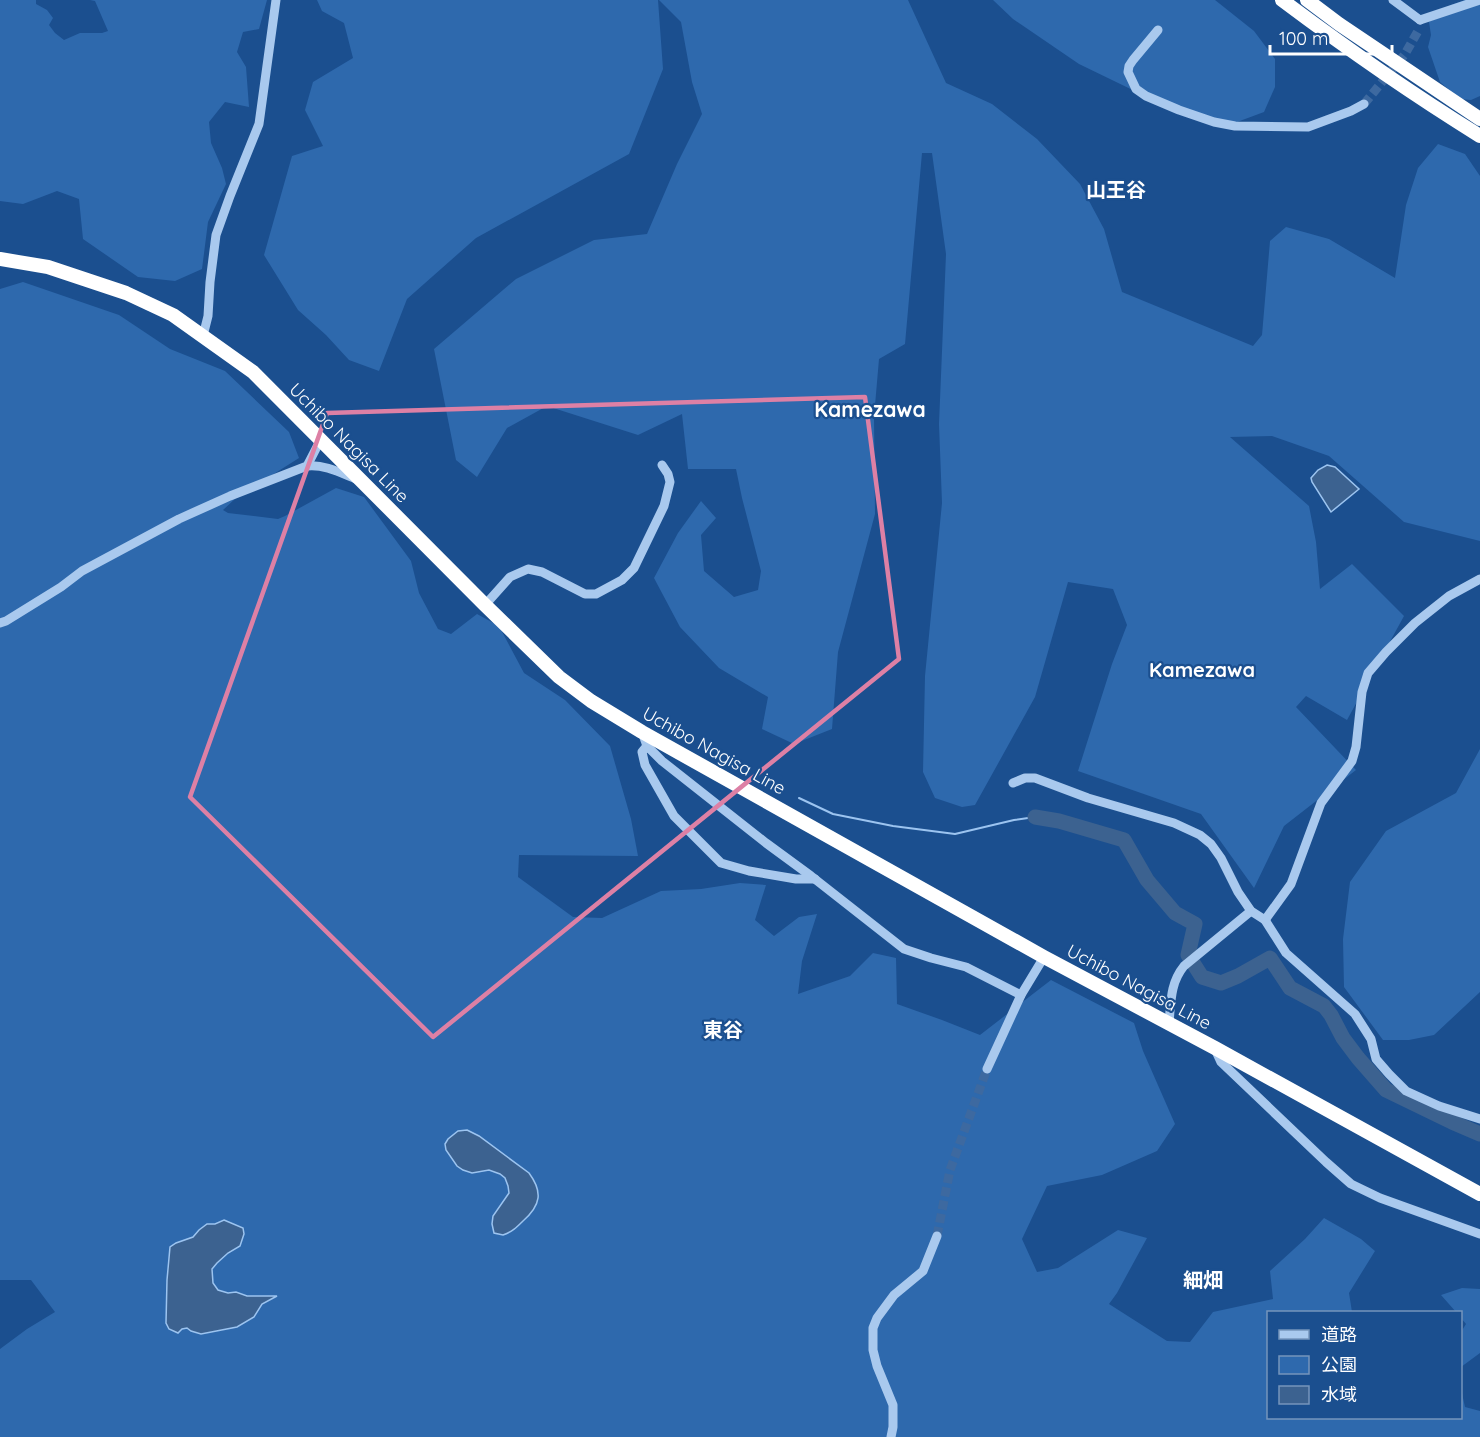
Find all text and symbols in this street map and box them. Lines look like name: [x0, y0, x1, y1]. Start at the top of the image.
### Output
scale bar: [1270, 18, 1392, 56]
text: 100 m: [1279, 27, 1328, 50]
district label: 山王谷: [1086, 177, 1146, 202]
street label: Uchibo Nagisa Line: [284, 378, 414, 508]
district label: Kamezawa: [814, 396, 926, 422]
district label: Kamezawa: [1149, 657, 1255, 682]
street label: Uchibo Nagisa Line: [639, 702, 790, 800]
street label: Uchibo Nagisa Line: [1063, 939, 1215, 1034]
district label: 東谷: [703, 1017, 743, 1042]
district label: 細畑: [1183, 1267, 1223, 1292]
legend: [1267, 1311, 1462, 1419]
text: 道路: [1321, 1323, 1357, 1346]
text: 公園: [1321, 1353, 1357, 1376]
text: 水域: [1321, 1383, 1357, 1406]

